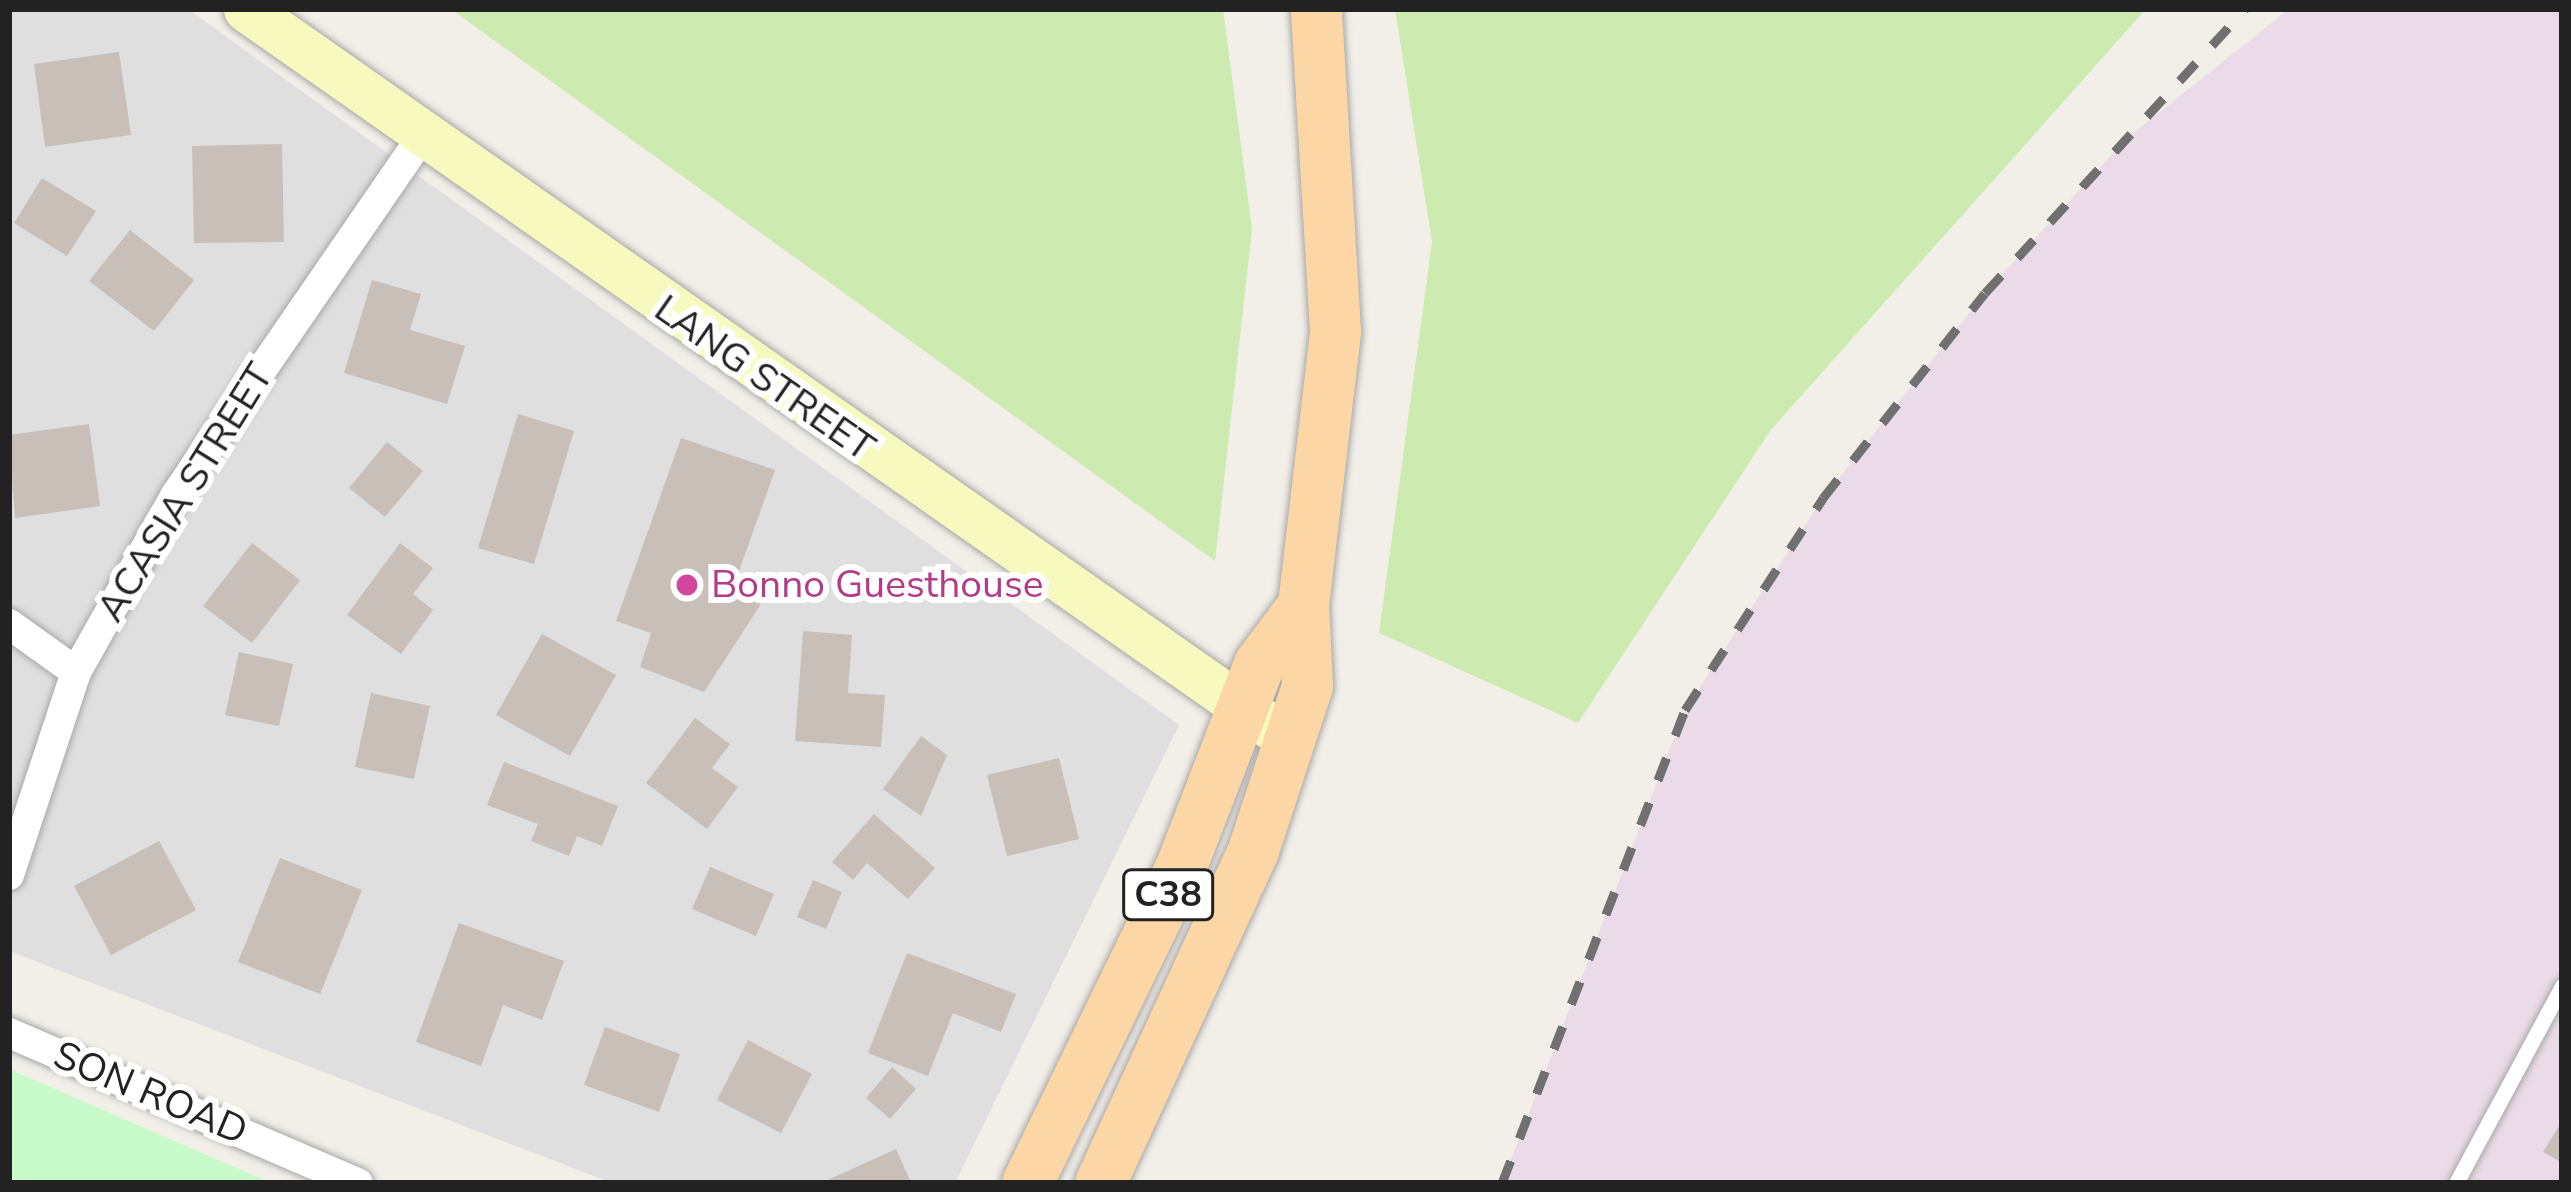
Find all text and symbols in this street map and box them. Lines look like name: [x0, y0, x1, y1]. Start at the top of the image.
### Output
street label: LANG STREET: [645, 286, 883, 472]
street label: ACASIA STREET: [88, 355, 284, 631]
place label: Bonno Guesthouse: [711, 562, 1043, 608]
marker: Bonno Guesthouse: [674, 572, 700, 598]
road number: C38: [1120, 865, 1216, 925]
street label: SON ROAD: [46, 1032, 254, 1156]

